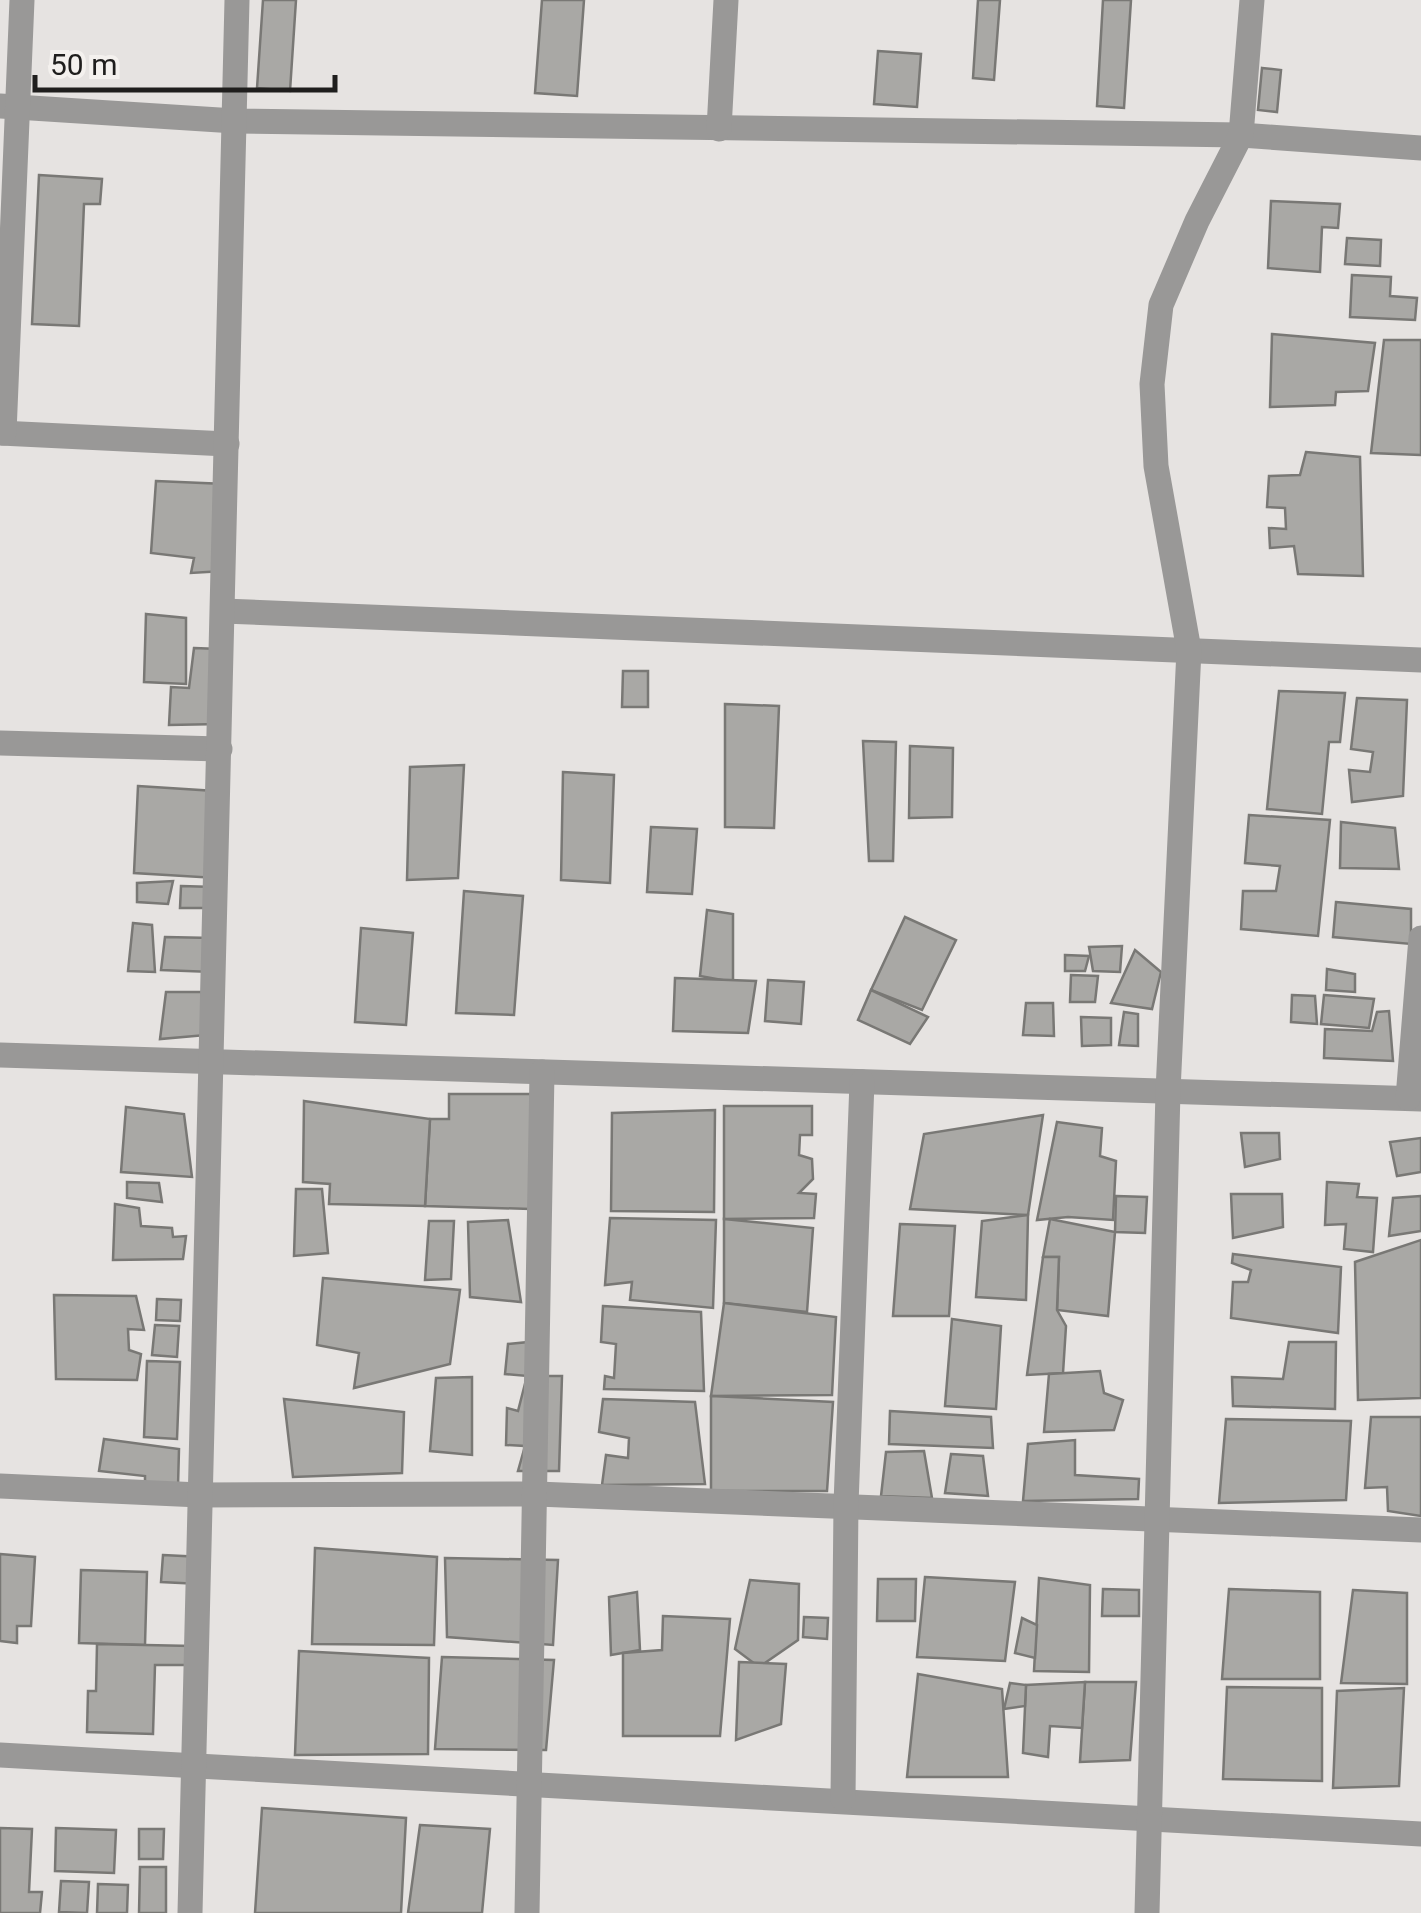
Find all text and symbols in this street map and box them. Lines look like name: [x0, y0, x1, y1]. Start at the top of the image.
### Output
scale bar: [35, 30, 335, 92]
text: 50 m: [50, 47, 117, 82]

